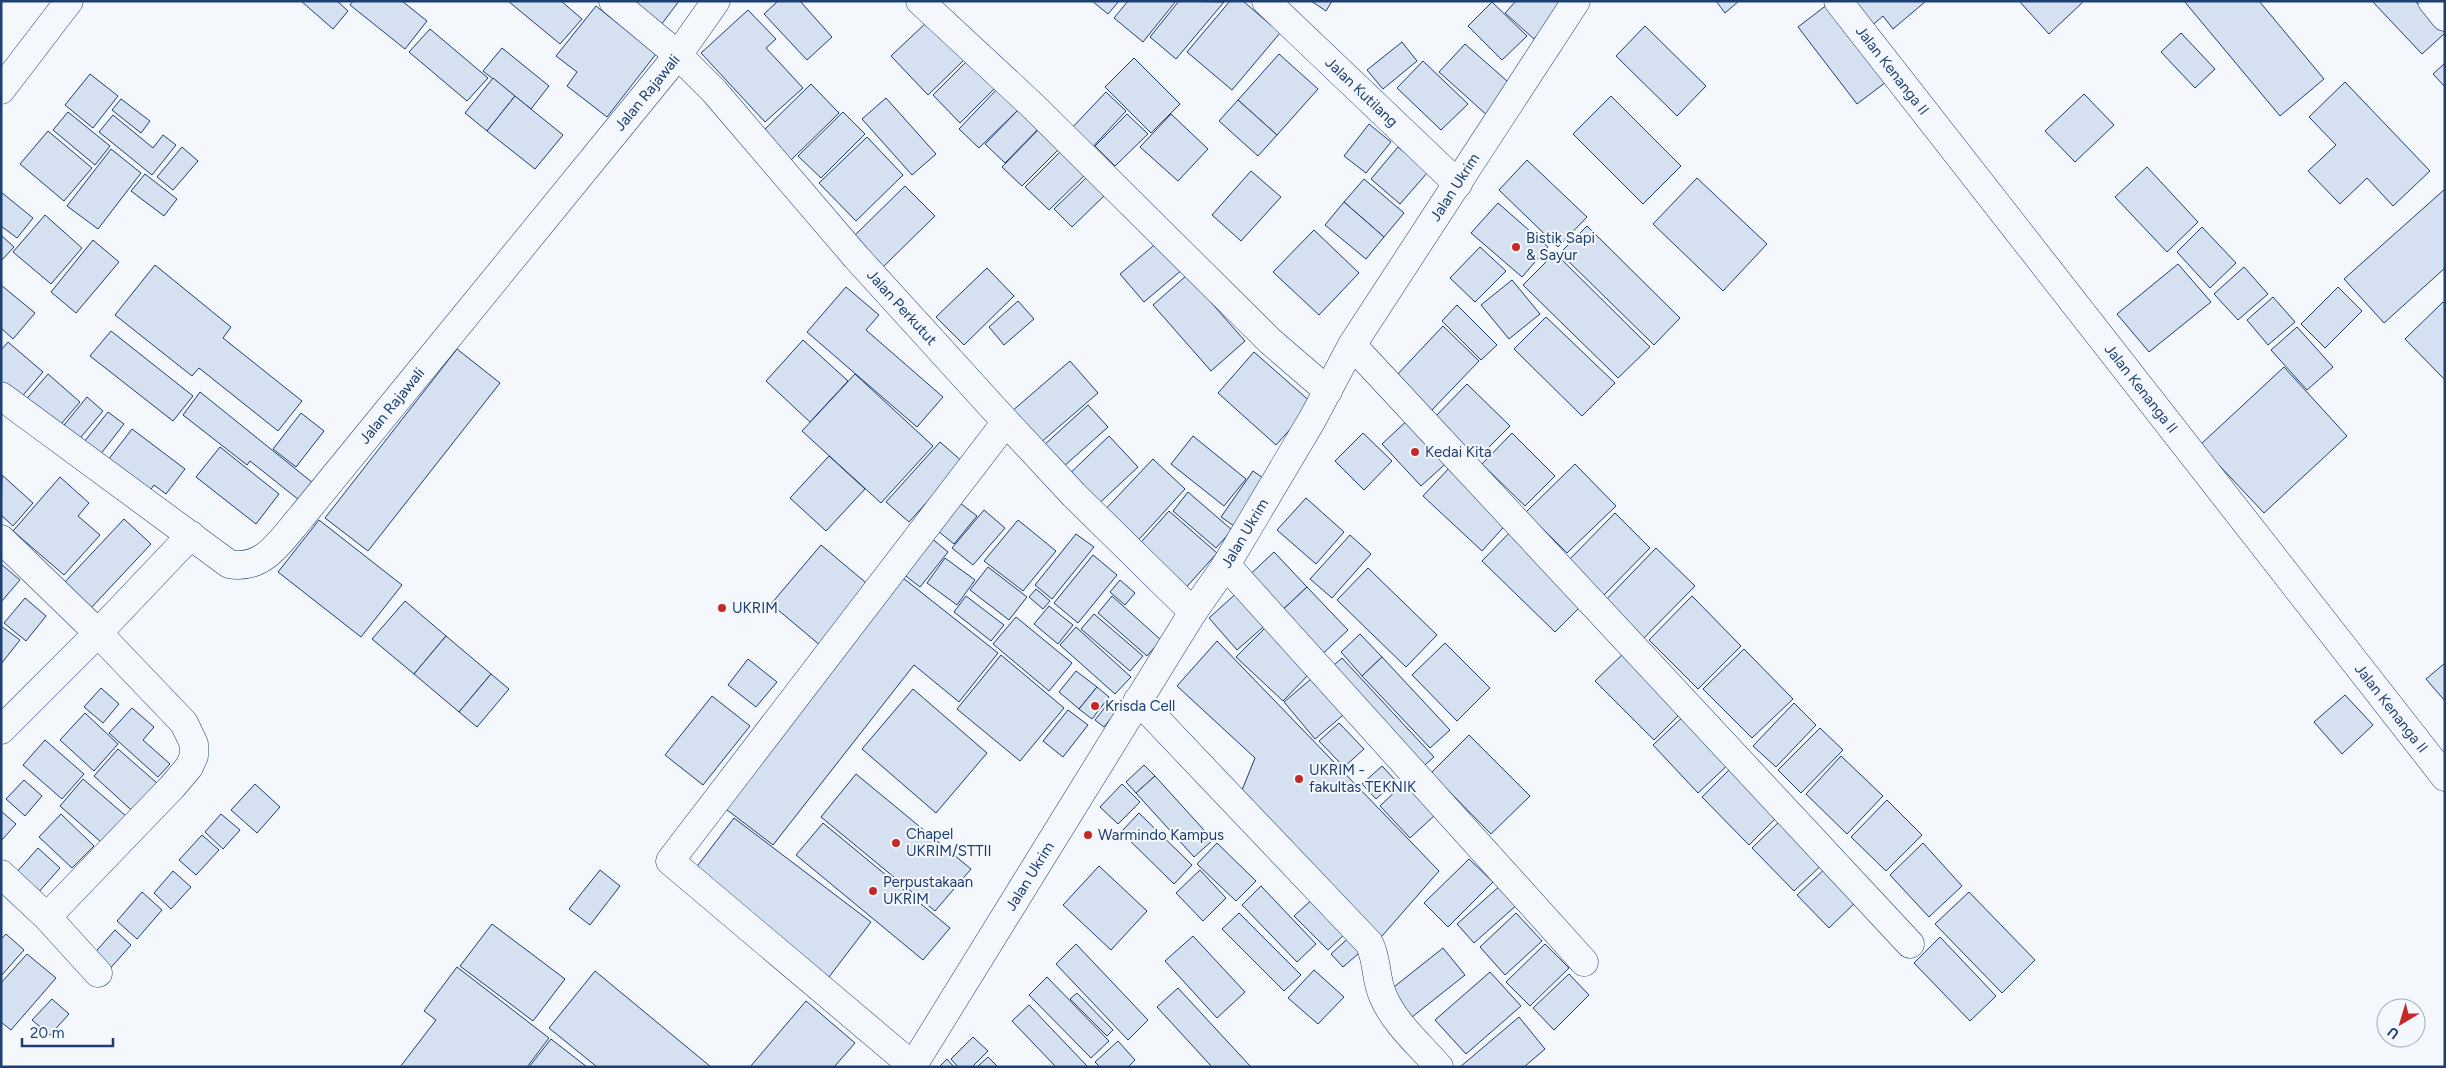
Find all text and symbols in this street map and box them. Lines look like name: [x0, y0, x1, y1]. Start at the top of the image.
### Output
street label: Jalan Kenanga II: [1852, 22, 1933, 119]
street label: Jalan Rajawali: [611, 51, 684, 135]
street label: Jalan Kutilang: [1322, 53, 1402, 131]
street label: Jalan Ukrim: [1426, 150, 1483, 225]
place label: Bistik Sapi & Sayur: [1526, 229, 1595, 264]
marker: Bistik Sapi & Sayur: [1510, 241, 1522, 253]
street label: Jalan Perkutut: [863, 266, 941, 349]
street label: Jalan Kenanga II: [2101, 340, 2182, 437]
street label: Jalan Rajawali: [355, 364, 428, 448]
place label: Kedai Kita: [1425, 443, 1492, 461]
marker: Kedai Kita: [1409, 446, 1421, 458]
street label: Jalan Ukrim: [1217, 495, 1272, 571]
place label: UKRIM: [732, 599, 778, 617]
marker: UKRIM: [716, 602, 728, 614]
street label: Jalan Kenanga II: [2351, 660, 2432, 757]
place label: Krisda Cell: [1105, 697, 1175, 715]
marker: Krisda Cell: [1089, 700, 1101, 712]
place label: UKRIM - fakultas TEKNIK: [1309, 761, 1417, 796]
marker: UKRIM - fakultas TEKNIK: [1293, 773, 1305, 785]
place label: Chapel UKRIM/STTII: [906, 825, 992, 860]
place label: Warmindo Kampus: [1098, 826, 1224, 844]
marker: Warmindo Kampus: [1082, 829, 1094, 841]
marker: Chapel UKRIM/STTII: [890, 837, 902, 849]
street label: Jalan Ukrim: [1002, 839, 1058, 914]
place label: Perpustakaan UKRIM: [883, 873, 973, 908]
marker: Perpustakaan UKRIM: [867, 885, 879, 897]
north arrow: [2376, 998, 2426, 1048]
scale bar: [22, 1016, 114, 1048]
text: U: [2384, 1023, 2402, 1043]
text: 20 m: [30, 1024, 64, 1042]

